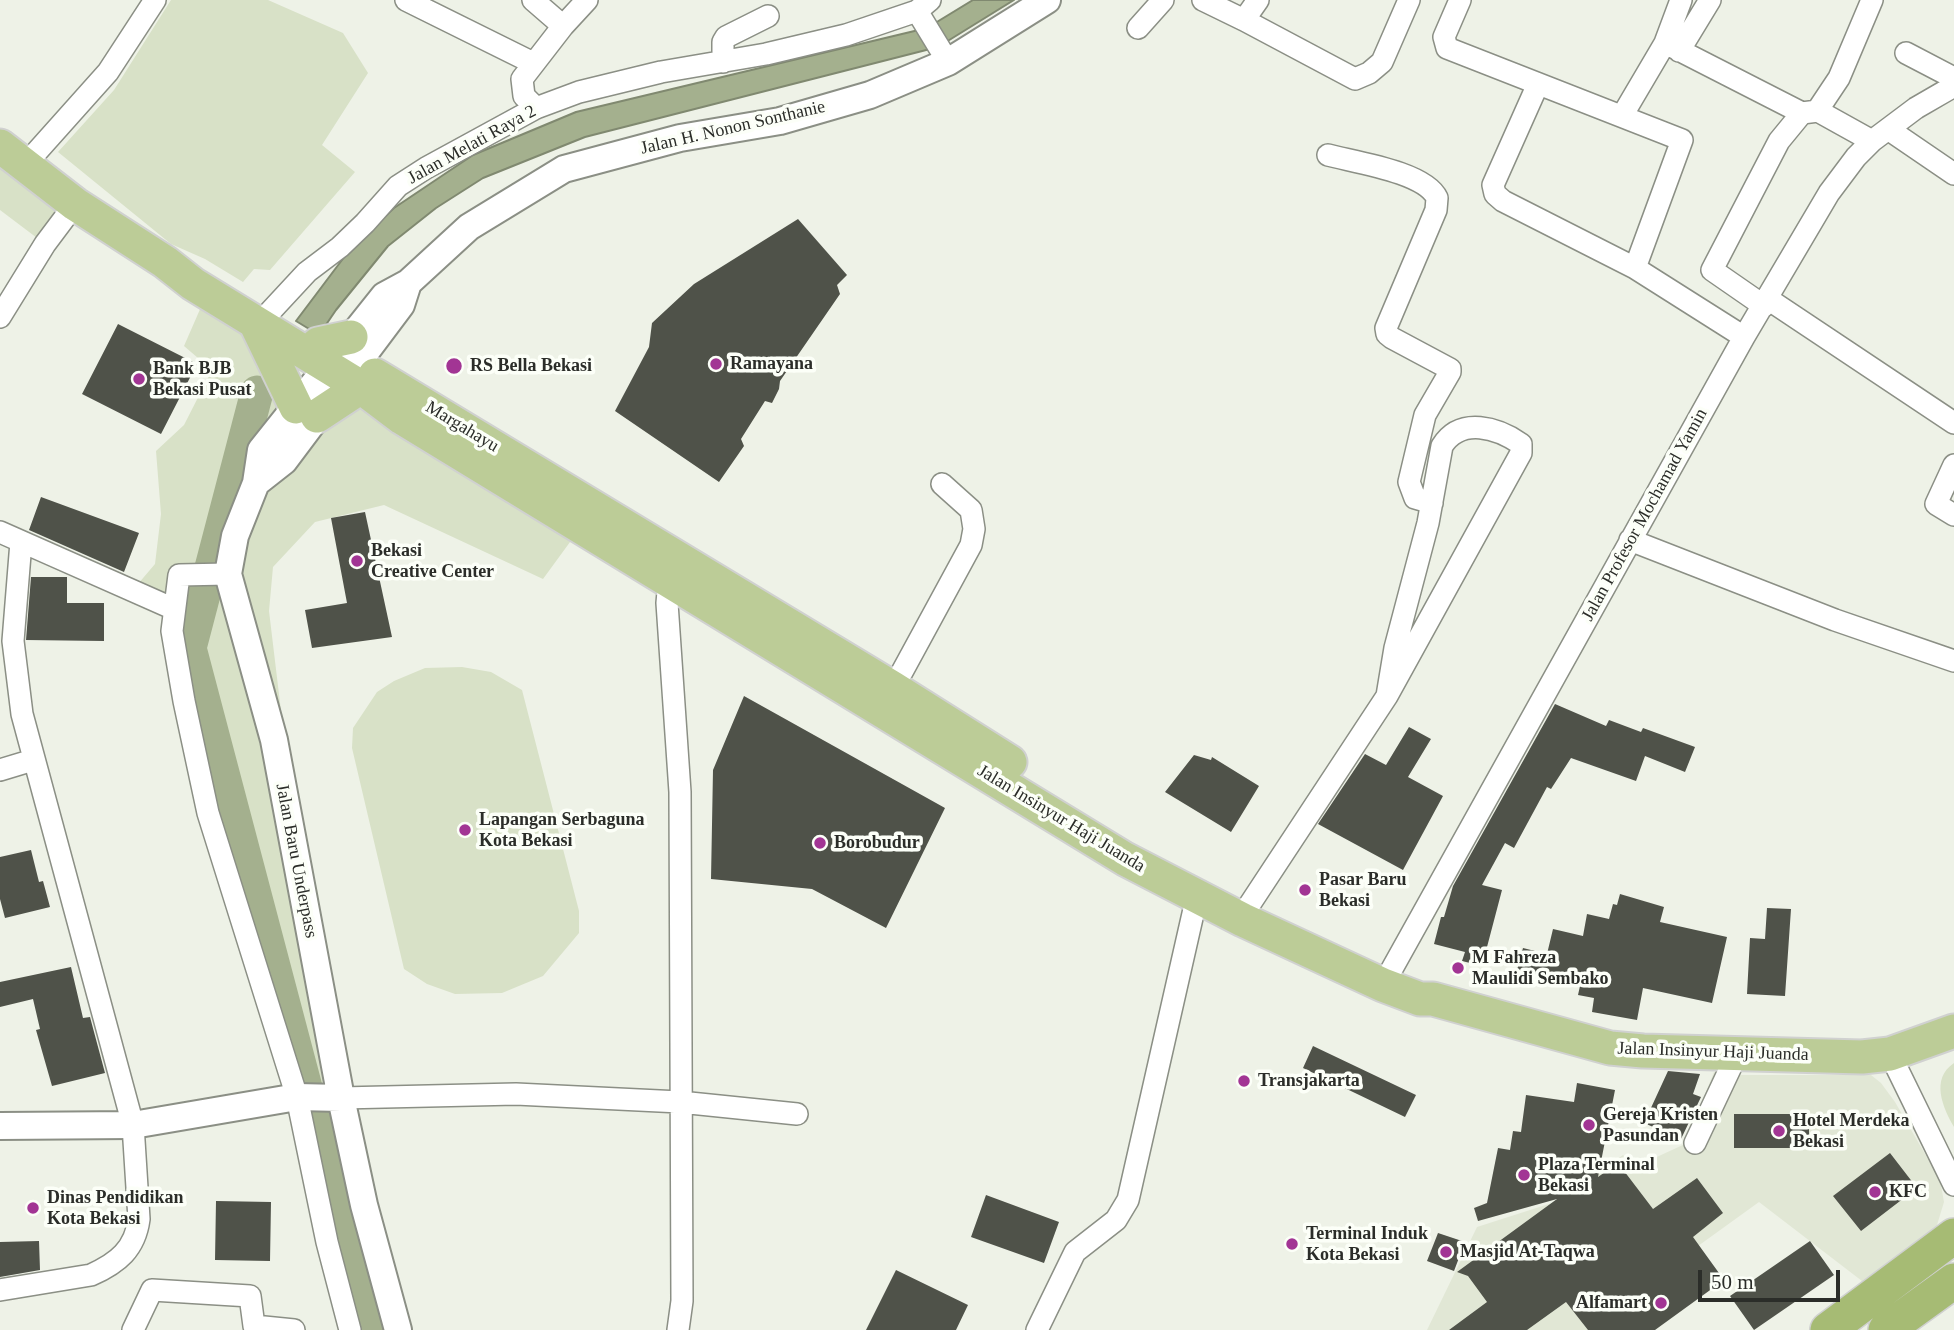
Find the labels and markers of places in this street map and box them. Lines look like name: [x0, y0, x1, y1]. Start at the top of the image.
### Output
place label: Ramayana: [730, 353, 813, 375]
place label: RS Bella Bekasi: [470, 355, 592, 377]
marker: RS Bella Bekasi: [444, 356, 464, 376]
marker: Ramayana: [708, 356, 724, 372]
place label: Bank BJB Bekasi Pusat: [153, 358, 252, 400]
marker: Bank BJB Bekasi Pusat: [131, 371, 147, 387]
place label: Bekasi Creative Center: [371, 540, 494, 582]
marker: Bekasi Creative Center: [349, 553, 365, 569]
place label: Lapangan Serbaguna Kota Bekasi: [479, 809, 645, 852]
marker: Lapangan Serbaguna Kota Bekasi: [457, 822, 473, 838]
place label: Borobudur: [834, 832, 920, 854]
marker: Borobudur: [812, 835, 828, 851]
place label: Pasar Baru Bekasi: [1319, 869, 1406, 912]
marker: Pasar Baru Bekasi: [1297, 882, 1313, 898]
place label: M Fahreza Maulidi Sembako: [1472, 947, 1609, 990]
marker: M Fahreza Maulidi Sembako: [1450, 960, 1466, 976]
place label: Transjakarta: [1258, 1070, 1360, 1092]
marker: Transjakarta: [1236, 1073, 1252, 1089]
place label: Gereja Kristen Pasundan: [1603, 1104, 1718, 1146]
place label: Hotel Merdeka Bekasi: [1793, 1110, 1909, 1152]
marker: Gereja Kristen Pasundan: [1581, 1117, 1597, 1133]
marker: Hotel Merdeka Bekasi: [1771, 1123, 1787, 1139]
place label: Plaza Terminal Bekasi: [1538, 1154, 1655, 1196]
marker: Plaza Terminal Bekasi: [1516, 1167, 1532, 1183]
place label: KFC: [1889, 1181, 1927, 1203]
marker: KFC: [1867, 1184, 1883, 1200]
place label: Dinas Pendidikan Kota Bekasi: [47, 1187, 184, 1230]
marker: Dinas Pendidikan Kota Bekasi: [25, 1200, 41, 1216]
place label: Terminal Induk Kota Bekasi: [1306, 1223, 1428, 1266]
marker: Terminal Induk Kota Bekasi: [1284, 1236, 1300, 1252]
place label: Masjid At-Taqwa: [1460, 1241, 1595, 1263]
marker: Masjid At-Taqwa: [1438, 1244, 1454, 1260]
place label: Alfamart: [1576, 1292, 1647, 1314]
marker: Alfamart: [1653, 1295, 1669, 1311]

